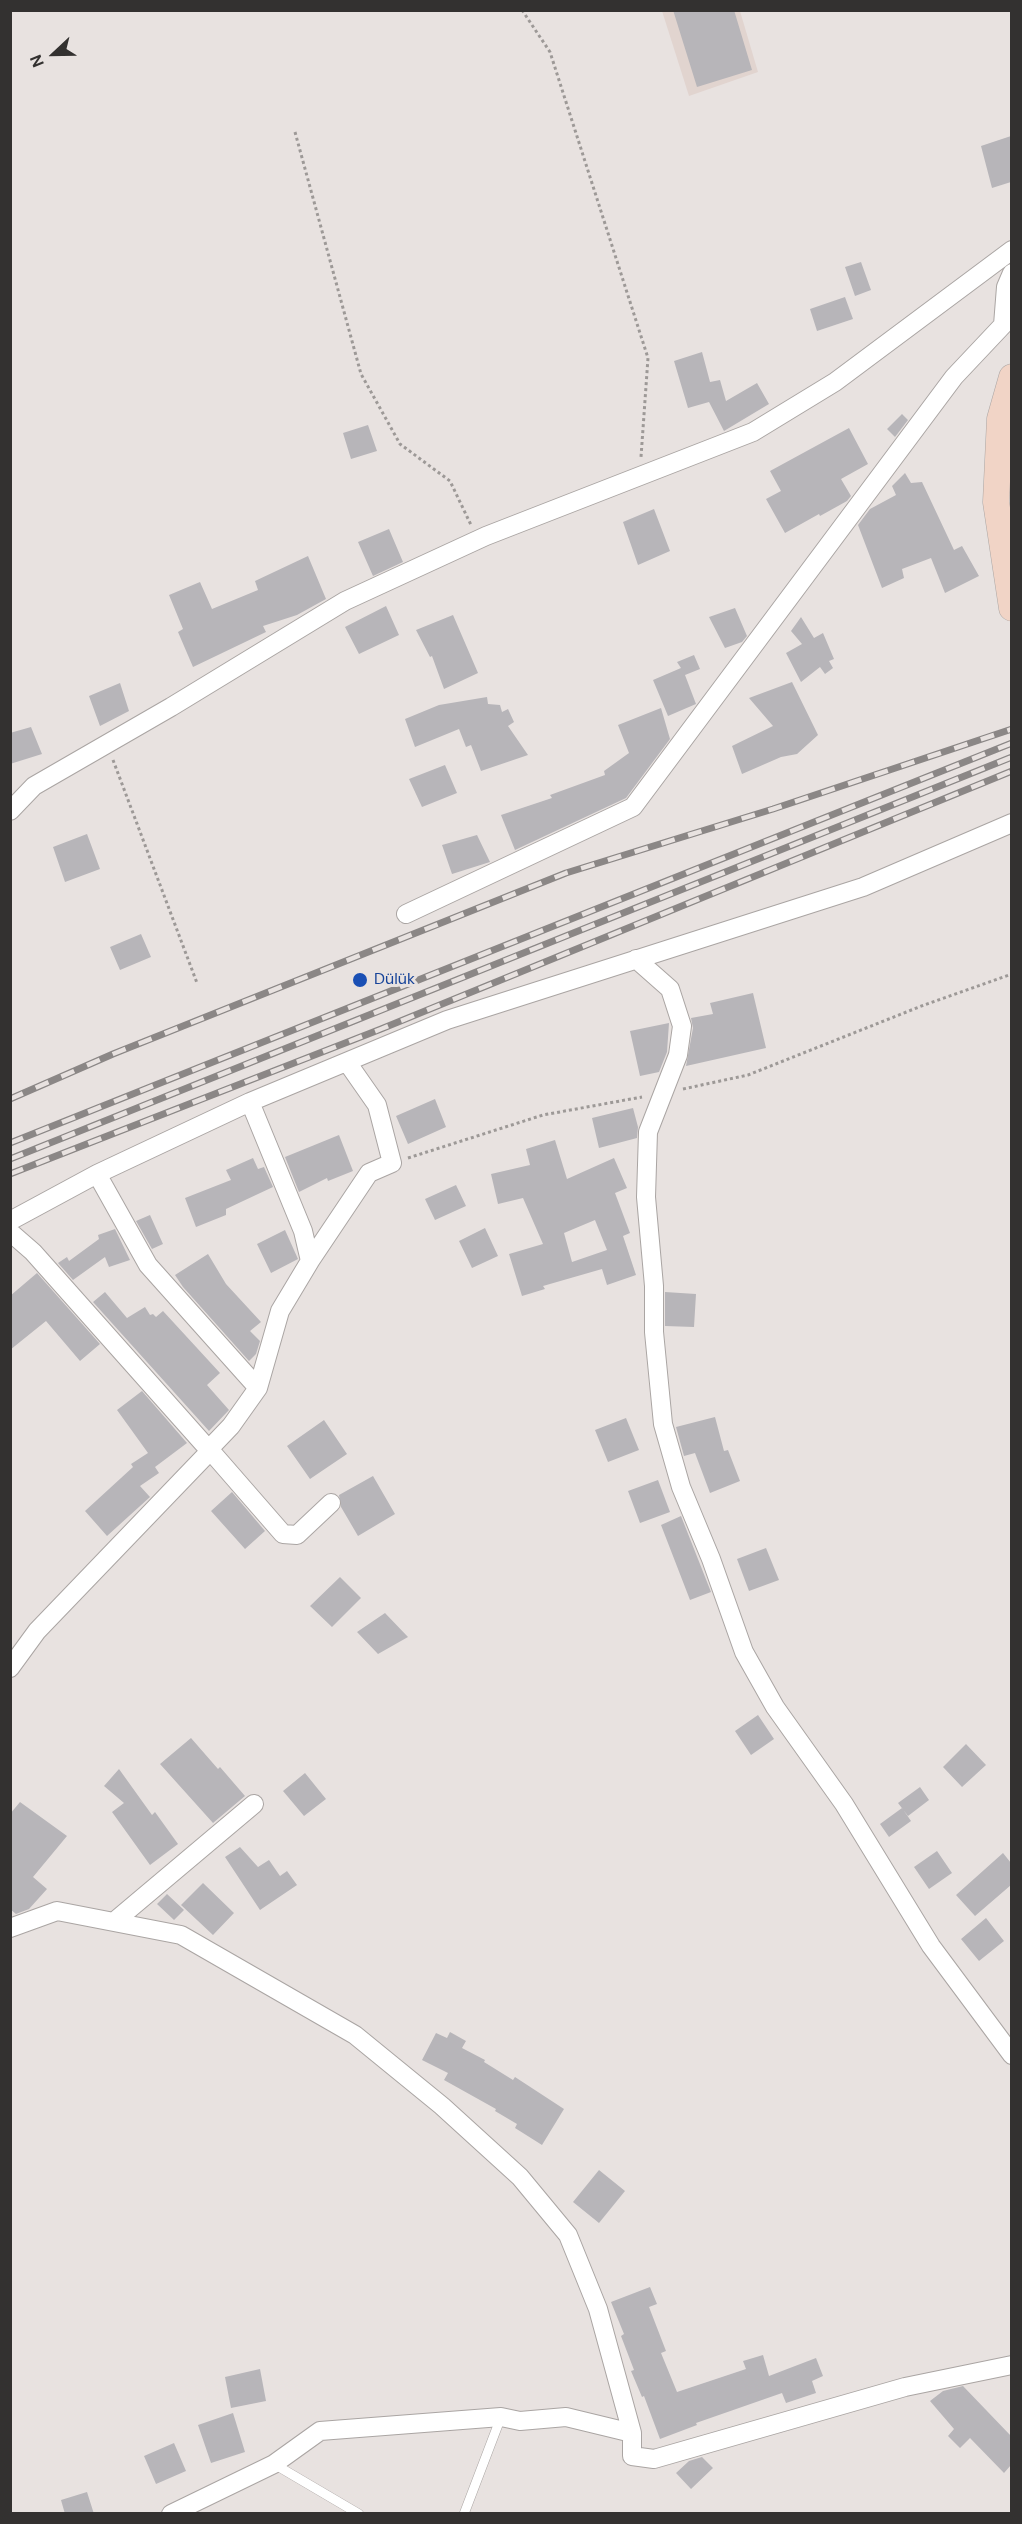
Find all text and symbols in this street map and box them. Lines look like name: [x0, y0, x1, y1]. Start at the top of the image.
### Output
north arrow: [24, 24, 84, 84]
text: N: [25, 52, 49, 70]
place label: Dülük: [374, 970, 415, 990]
marker: Dülük: [351, 971, 369, 989]

